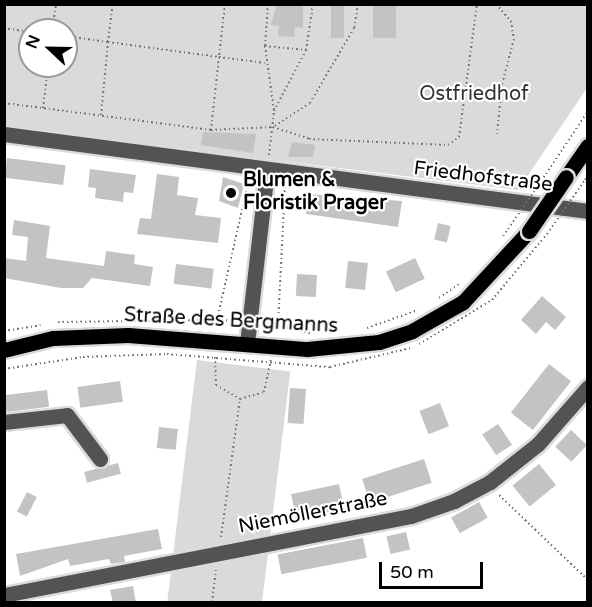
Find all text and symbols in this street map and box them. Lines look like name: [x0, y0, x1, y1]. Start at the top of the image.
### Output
north arrow: [18, 18, 78, 78]
text: N: [21, 32, 45, 52]
park label: Ostfriedhof: [419, 82, 529, 106]
street label: Friedhofstraße: [412, 157, 554, 197]
place label: Blumen & Floristik Prager: [243, 169, 387, 216]
marker: Blumen & Floristik Prager: [224, 186, 238, 200]
street label: Straße des Bergmanns: [123, 303, 339, 339]
street label: Niemöllerstraße: [237, 487, 389, 539]
scale bar: [382, 550, 486, 588]
text: 50 m: [390, 561, 434, 583]

